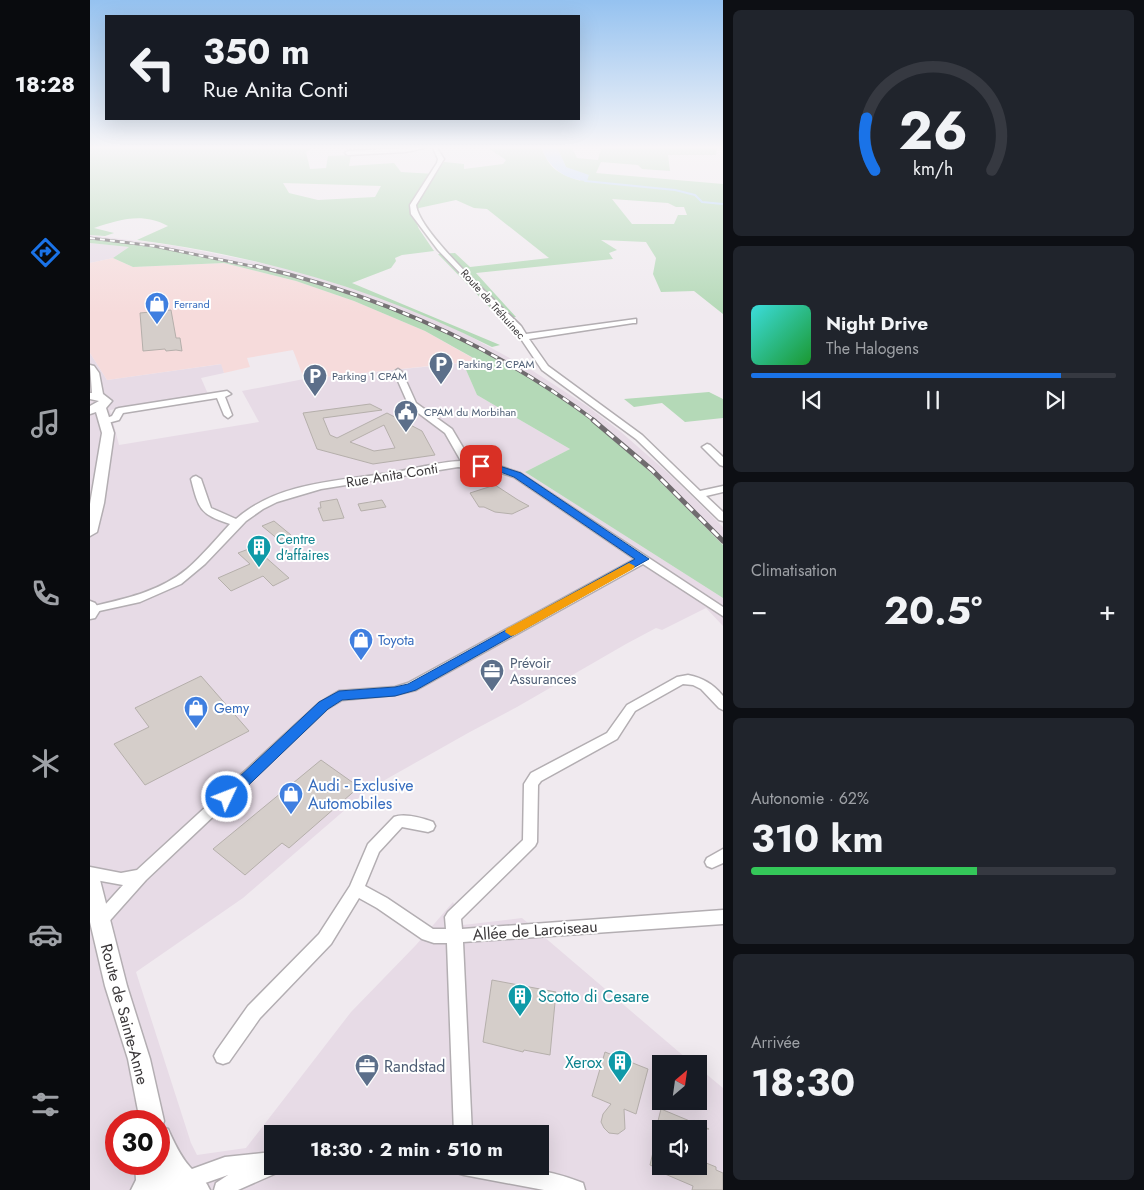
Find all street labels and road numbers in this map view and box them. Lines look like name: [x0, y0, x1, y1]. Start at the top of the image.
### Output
street label: Route de Tréhuinec: [457, 265, 529, 343]
street label: Rue Anita Conti: [345, 458, 439, 492]
street label: Allée de Laroiseau: [472, 915, 598, 946]
street label: Route de Sainte-Anne: [95, 941, 154, 1087]

